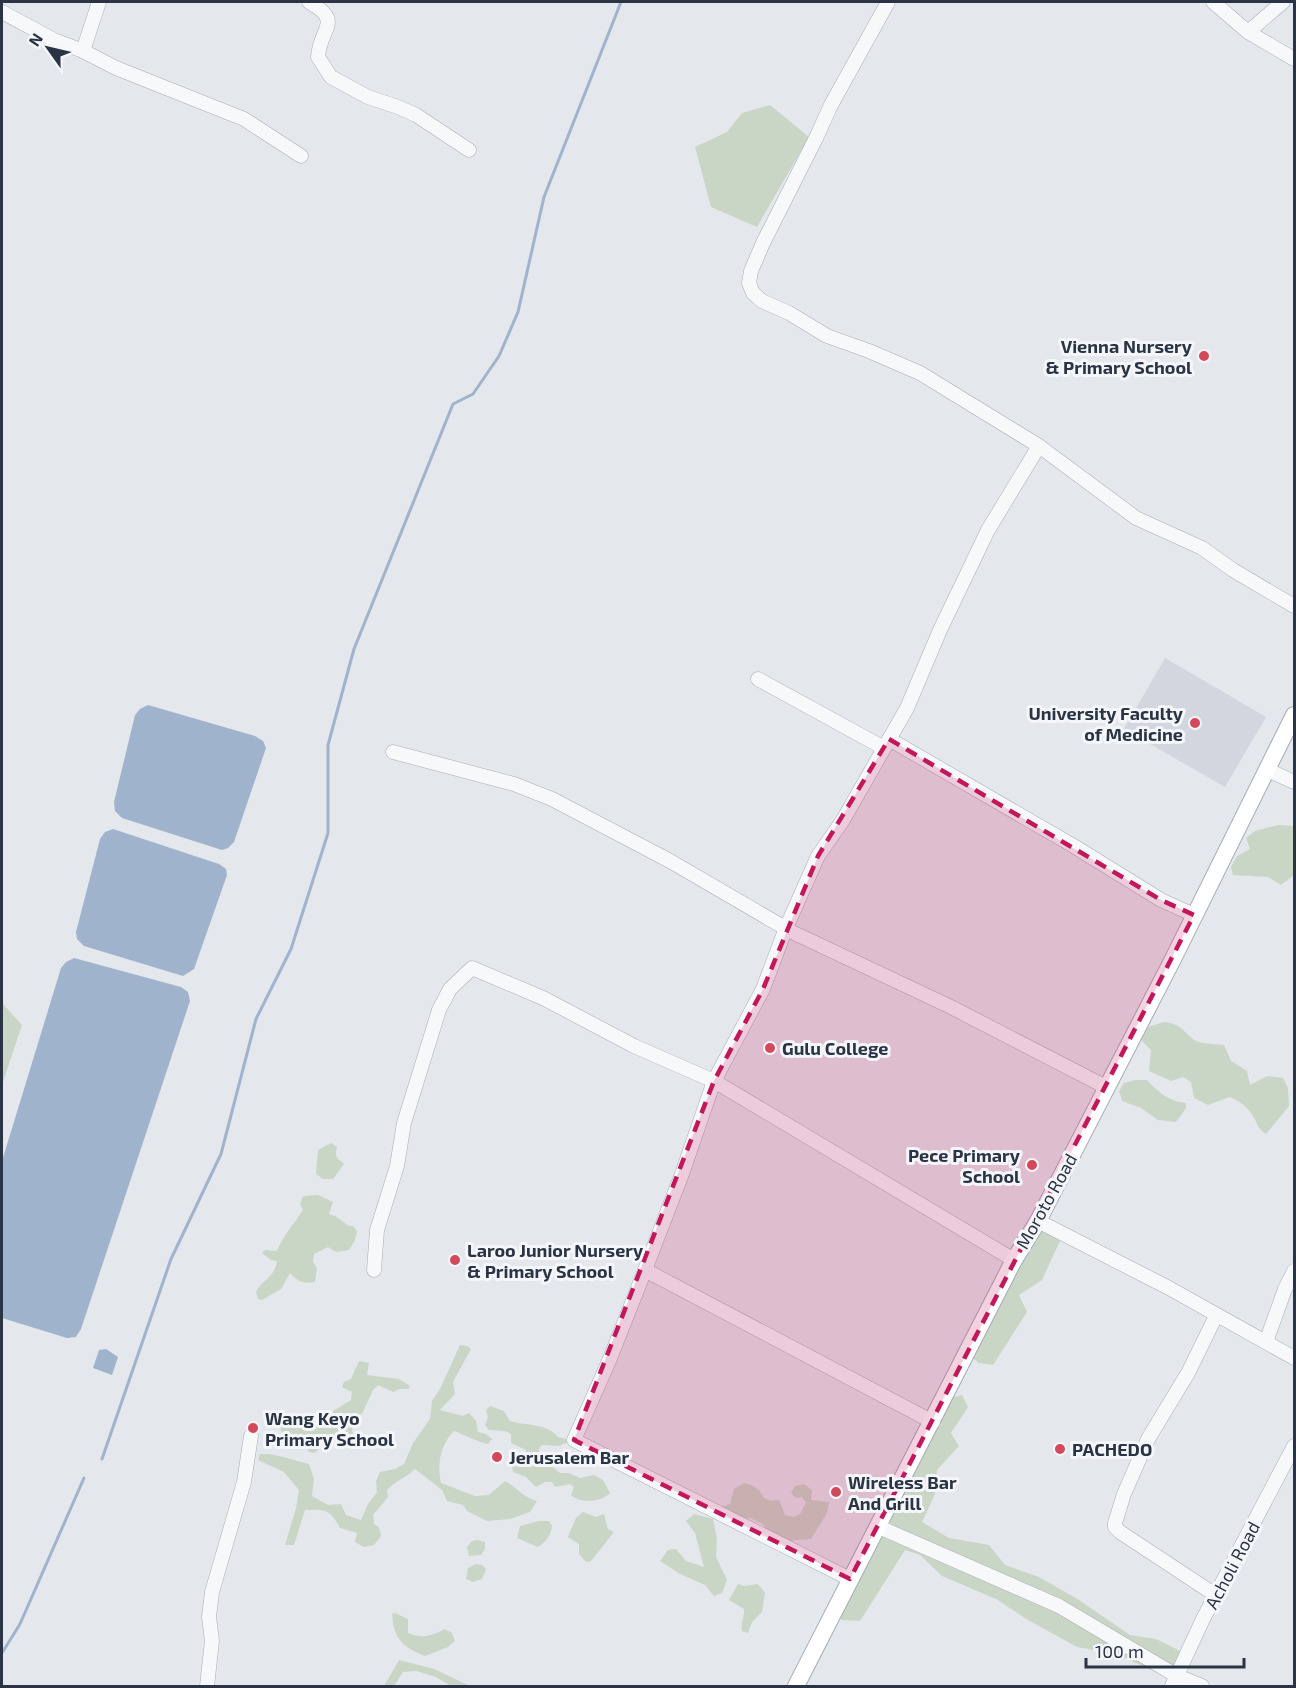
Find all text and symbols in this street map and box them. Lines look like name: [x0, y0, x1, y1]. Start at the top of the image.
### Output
north arrow: [18, 18, 78, 78]
text: N: [24, 29, 46, 49]
place label: Vienna Nursery & Primary School: [1045, 335, 1193, 378]
marker: Vienna Nursery & Primary School: [1197, 349, 1211, 363]
place label: University Faculty of Medicine: [1028, 702, 1184, 745]
marker: University Faculty of Medicine: [1188, 716, 1202, 730]
place label: Gulu College: [782, 1037, 888, 1059]
marker: Gulu College: [763, 1041, 777, 1055]
place label: Pece Primary School: [908, 1144, 1021, 1187]
street label: Moroto Road: [1011, 1149, 1081, 1253]
marker: Pece Primary School: [1025, 1158, 1039, 1172]
place label: Laroo Junior Nursery & Primary School: [467, 1239, 644, 1282]
marker: Laroo Junior Nursery & Primary School: [448, 1253, 462, 1267]
place label: Wang Keyo Primary School: [265, 1407, 394, 1450]
marker: Wang Keyo Primary School: [246, 1421, 260, 1435]
place label: PACHEDO: [1072, 1438, 1152, 1460]
marker: PACHEDO: [1053, 1442, 1067, 1456]
place label: Jerusalem Bar: [509, 1446, 630, 1468]
marker: Jerusalem Bar: [490, 1450, 504, 1464]
place label: Wireless Bar And Grill: [848, 1471, 957, 1514]
marker: Wireless Bar And Grill: [829, 1485, 843, 1499]
street label: Acholi Road: [1200, 1517, 1264, 1613]
scale bar: [1086, 1631, 1244, 1669]
text: 100 m: [1095, 1640, 1144, 1662]

